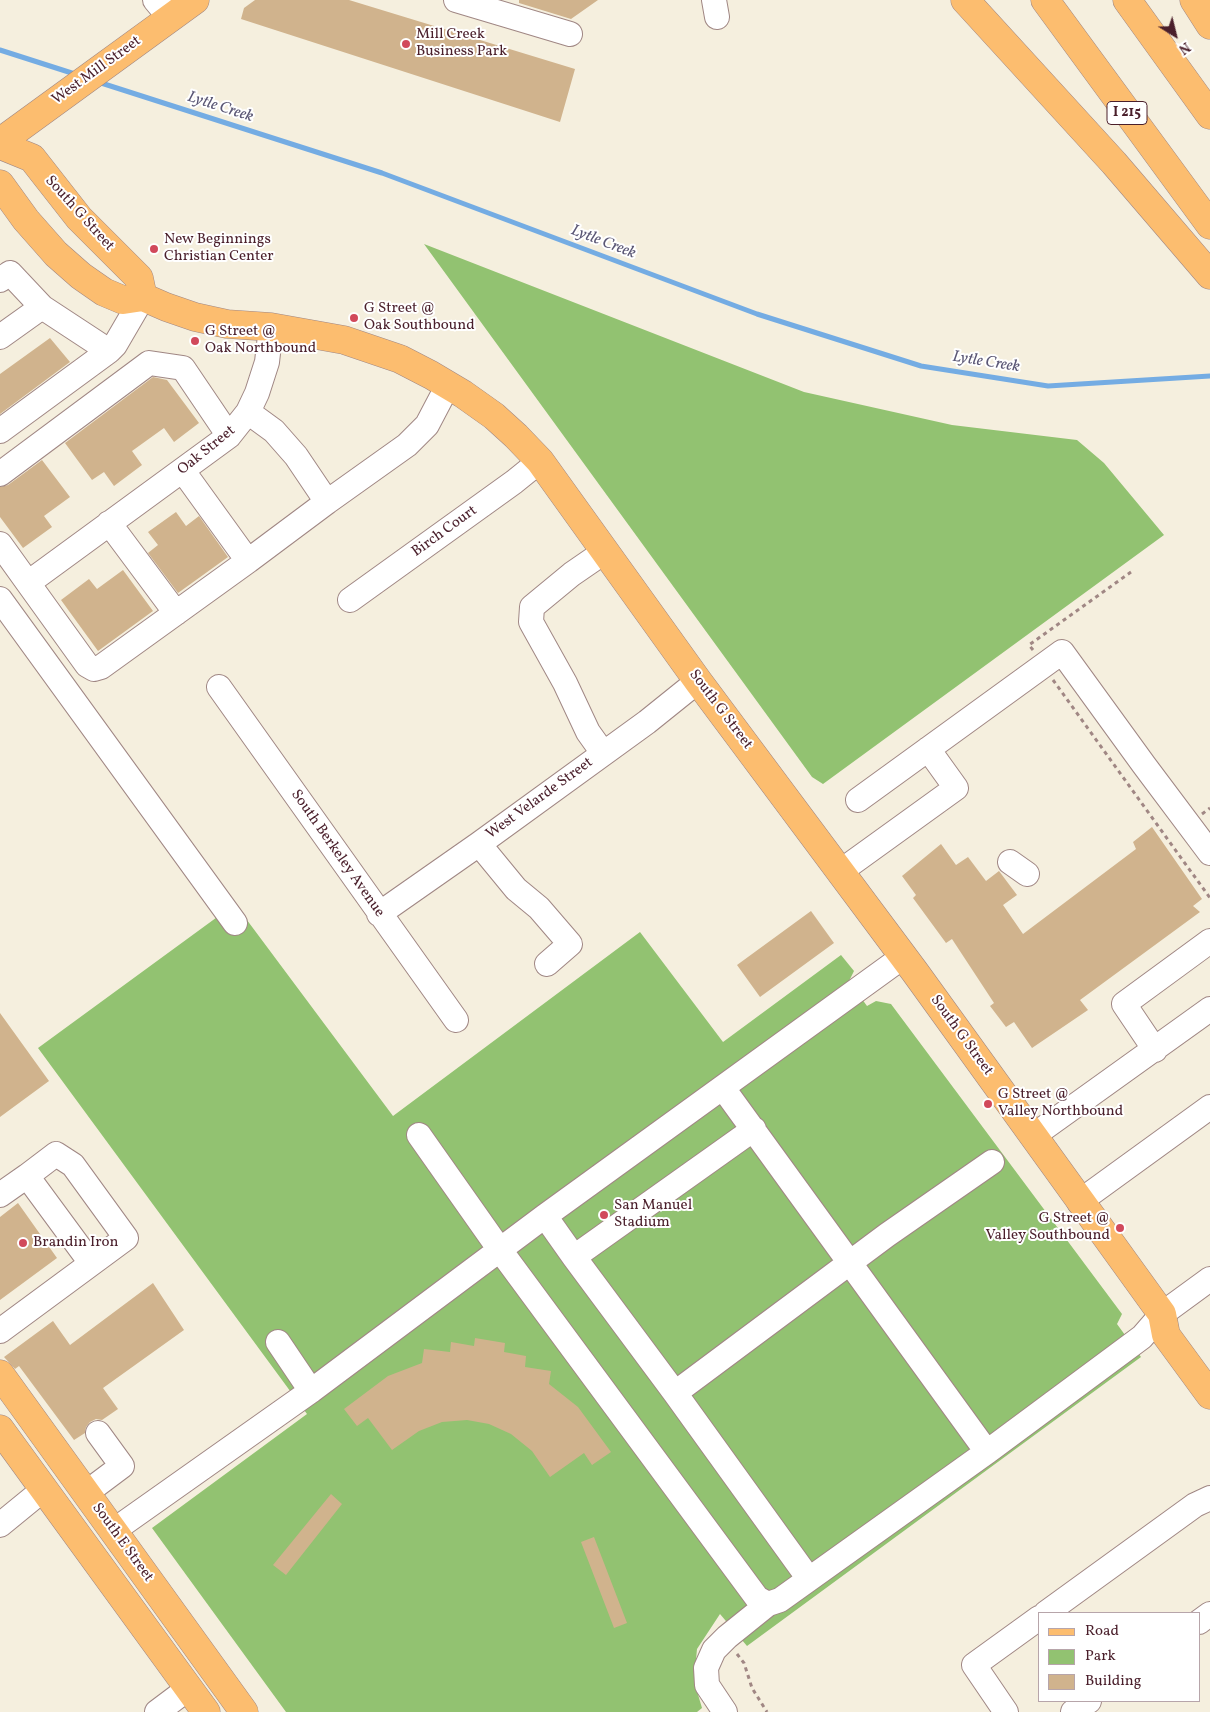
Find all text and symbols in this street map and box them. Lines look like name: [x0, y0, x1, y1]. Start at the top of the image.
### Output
north arrow: [1150, 10, 1200, 60]
place label: Mill Creek Business Park: [416, 26, 507, 61]
street label: West Mill Street: [49, 33, 145, 109]
text: N: [1174, 37, 1194, 58]
marker: Mill Creek Business Park: [400, 38, 412, 50]
water label: Lytle Creek: [185, 88, 255, 128]
road number: I 215: [1107, 102, 1147, 125]
street label: South G Street: [40, 173, 118, 255]
water label: Lytle Creek: [568, 222, 638, 264]
place label: New Beginnings Christian Center: [164, 231, 274, 266]
marker: New Beginnings Christian Center: [148, 243, 160, 255]
place label: G Street @ Oak Southbound: [364, 300, 475, 335]
marker: G Street @ Oak Southbound: [348, 312, 360, 324]
place label: G Street @ Oak Northbound: [205, 323, 316, 358]
marker: G Street @ Oak Northbound: [189, 335, 201, 347]
water label: Lytle Creek: [951, 348, 1021, 378]
street label: Oak Street: [175, 422, 239, 480]
street label: Birch Court: [409, 502, 481, 562]
street label: South G Street: [684, 667, 756, 753]
street label: West Velarde Street: [483, 754, 597, 844]
street label: South Berkeley Avenue: [286, 787, 388, 921]
street label: South G Street: [926, 992, 996, 1080]
place label: G Street @ Valley Northbound: [998, 1086, 1123, 1121]
marker: G Street @ Valley Northbound: [982, 1098, 994, 1110]
place label: San Manuel Stadium: [614, 1197, 692, 1232]
marker: San Manuel Stadium: [598, 1209, 610, 1221]
place label: G Street @ Valley Southbound: [986, 1210, 1110, 1245]
marker: G Street @ Valley Southbound: [1114, 1222, 1126, 1234]
place label: Brandin Iron: [33, 1234, 119, 1252]
marker: Brandin Iron: [17, 1237, 29, 1249]
street label: South E Street: [87, 1500, 157, 1586]
legend: [1038, 1612, 1200, 1702]
text: Road: [1085, 1621, 1119, 1642]
text: Park: [1085, 1646, 1116, 1667]
text: Building: [1085, 1671, 1141, 1692]

